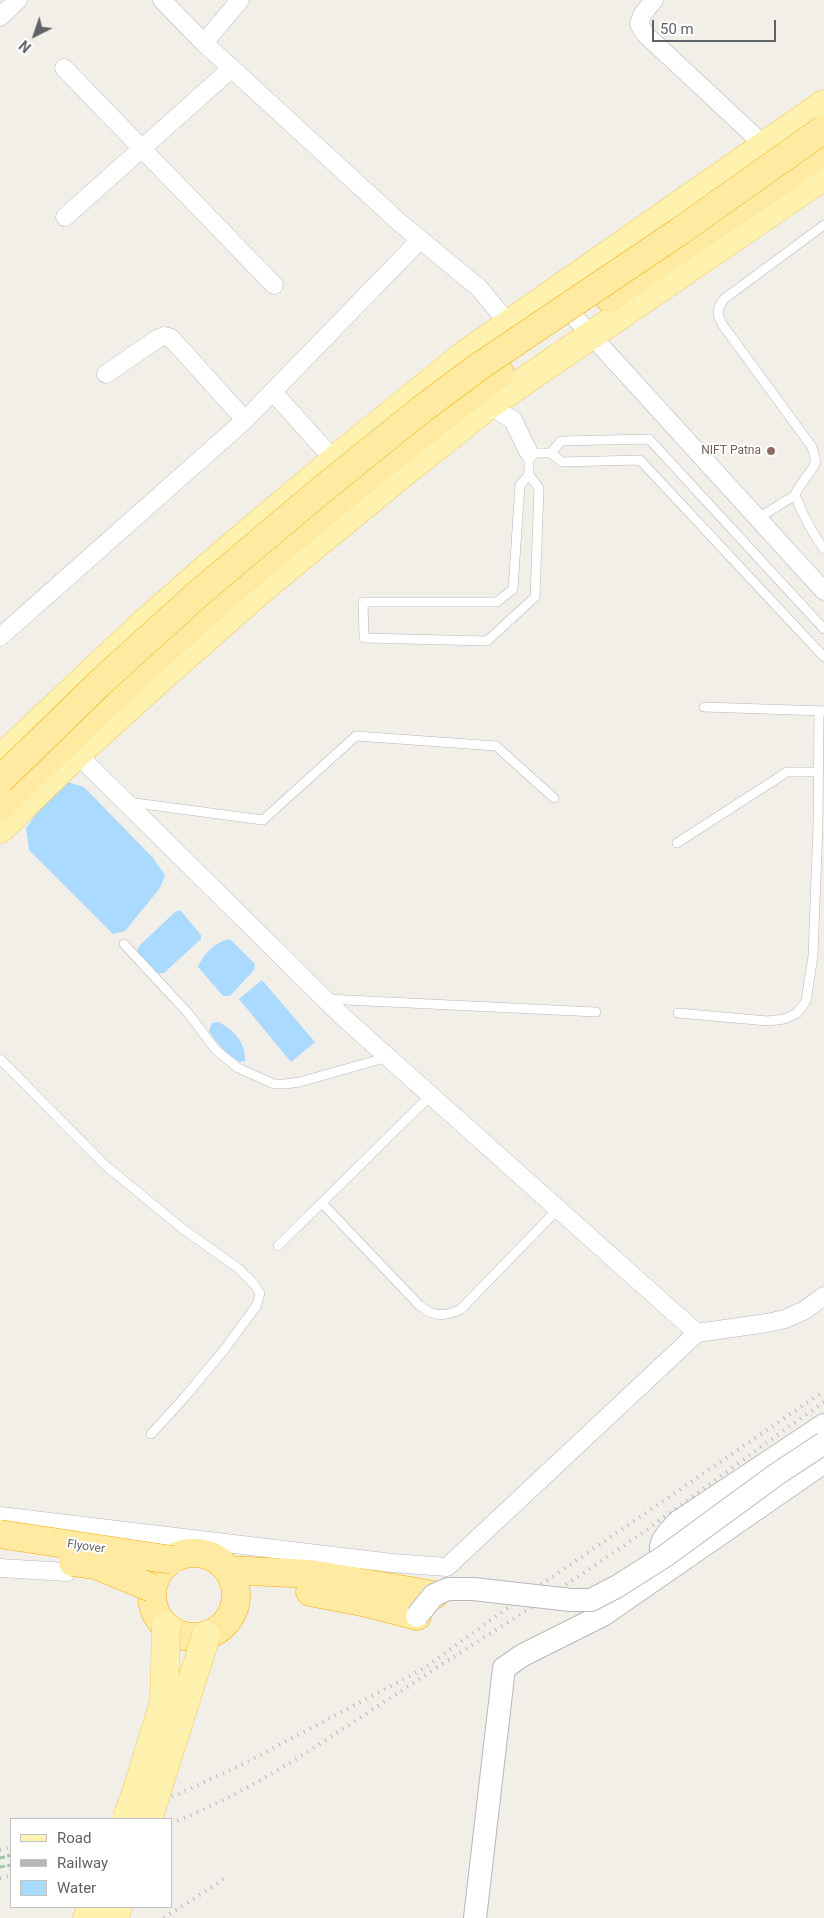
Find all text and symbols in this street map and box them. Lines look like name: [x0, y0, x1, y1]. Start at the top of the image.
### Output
north arrow: [10, 10, 60, 60]
scale bar: [654, 10, 778, 42]
text: 50 m: [660, 20, 694, 38]
text: N: [16, 37, 34, 56]
place label: NIFT Patna: [701, 444, 761, 458]
marker: NIFT Patna: [765, 445, 777, 457]
street label: Flyover: [66, 1537, 106, 1557]
legend: [10, 1818, 172, 1908]
text: Road: [57, 1829, 91, 1847]
text: Railway: [57, 1854, 108, 1872]
text: Water: [57, 1879, 96, 1897]

